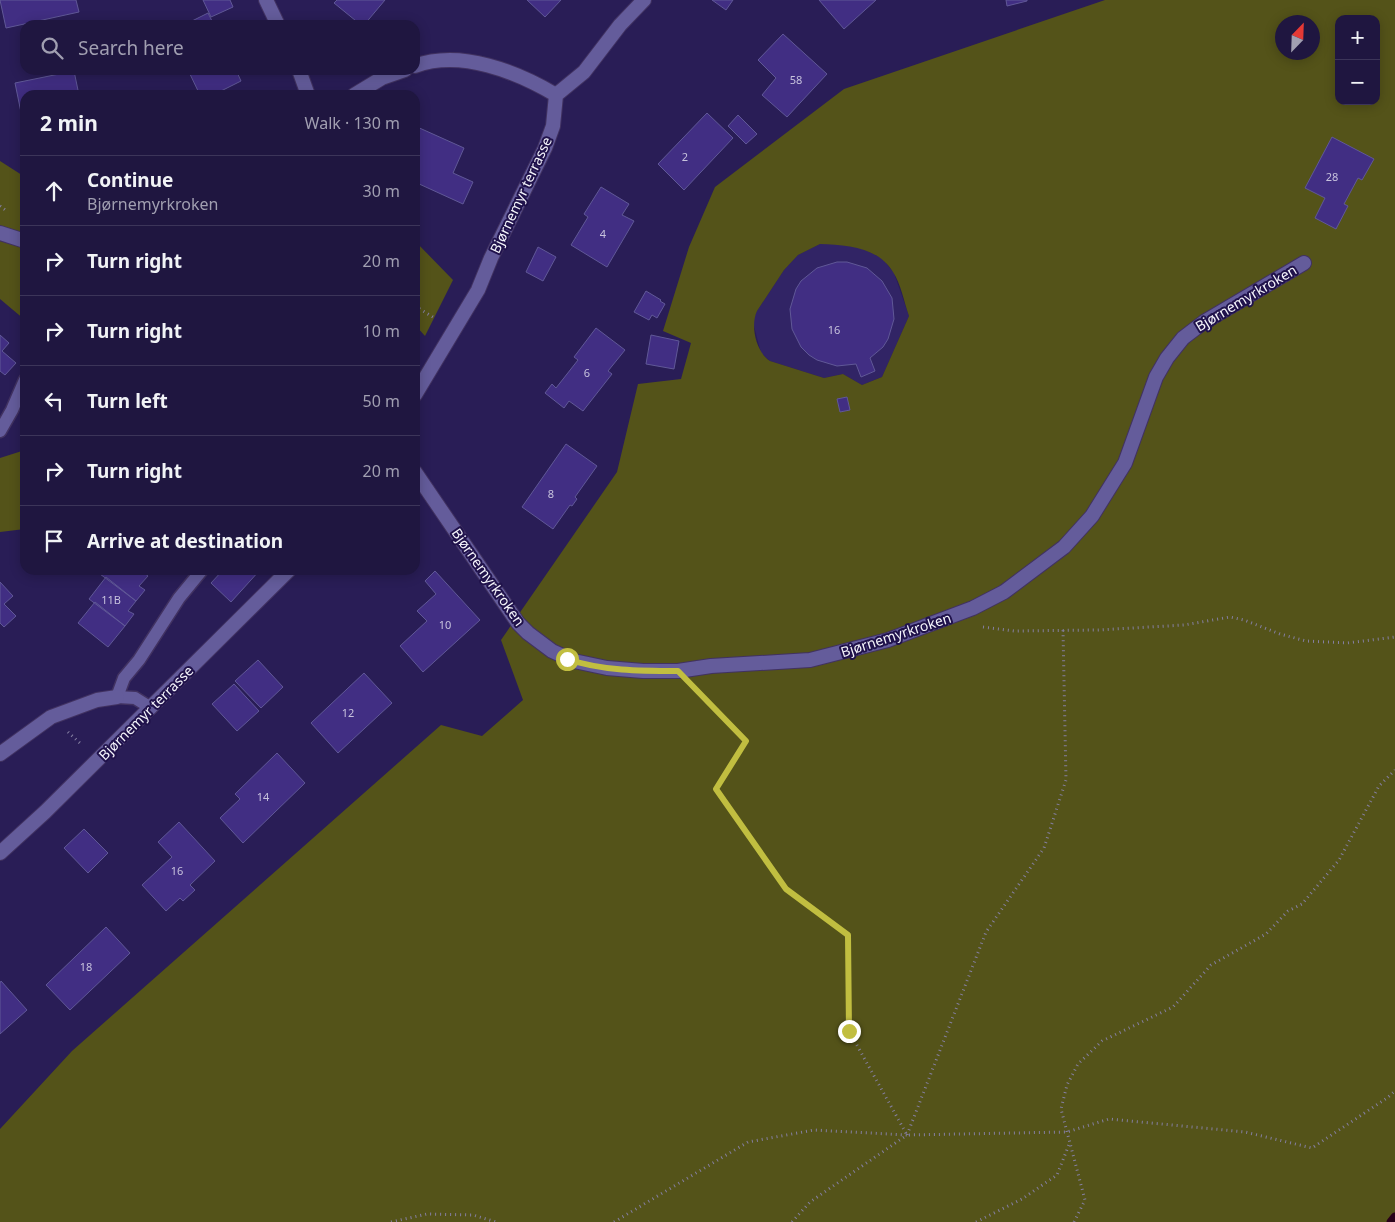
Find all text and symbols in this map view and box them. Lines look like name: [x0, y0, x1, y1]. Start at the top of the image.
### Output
north arrow: [1275, 15, 1320, 60]
map controls: [1335, 15, 1380, 105]
button: +: [1335, 15, 1380, 60]
search box: [20, 20, 420, 75]
icon: search: [38, 34, 66, 62]
text: Search here: [78, 35, 184, 61]
button: −: [1335, 60, 1380, 105]
house number: 58: [790, 72, 802, 87]
text: 2 min: [40, 109, 98, 137]
text: Walk · 130 m: [305, 112, 400, 134]
street label: Bjørnemyr terrasse: [485, 133, 556, 256]
house number: 2: [682, 149, 688, 164]
text: Continue: [87, 167, 173, 193]
house number: 28: [1326, 169, 1338, 184]
icon: ahead: [40, 177, 68, 205]
text: 30 m: [363, 180, 400, 202]
text: Bjørnemyrkroken: [87, 193, 218, 215]
house number: 4: [600, 226, 607, 241]
icon: right: [40, 247, 68, 275]
text: Turn right: [87, 248, 182, 274]
text: 20 m: [363, 250, 400, 272]
street label: Bjørnemyrkroken: [1192, 260, 1300, 335]
icon: right: [40, 317, 68, 345]
text: Turn right: [87, 318, 182, 344]
text: 10 m: [363, 320, 400, 342]
house number: 16: [828, 322, 840, 337]
house number: 6: [584, 365, 590, 380]
icon: left: [40, 387, 68, 415]
text: Turn left: [87, 388, 168, 414]
text: 50 m: [363, 390, 400, 412]
icon: right: [40, 457, 68, 485]
text: Turn right: [87, 458, 182, 484]
text: 20 m: [363, 460, 400, 482]
house number: 8: [548, 486, 554, 501]
street label: Bjørnemyrkroken: [448, 524, 529, 629]
icon: arrive: [40, 527, 68, 555]
text: Arrive at destination: [87, 528, 283, 554]
house number: 11B: [101, 592, 121, 607]
street label: Bjørnemyrkroken: [838, 608, 953, 661]
house number: 10: [439, 617, 451, 632]
route start: [556, 648, 579, 671]
street label: Bjørnemyr terrasse: [94, 661, 197, 764]
house number: 12: [342, 705, 354, 720]
house number: 14: [257, 789, 270, 804]
house number: 16: [171, 863, 183, 878]
house number: 18: [80, 959, 92, 974]
route end: [838, 1020, 861, 1043]

